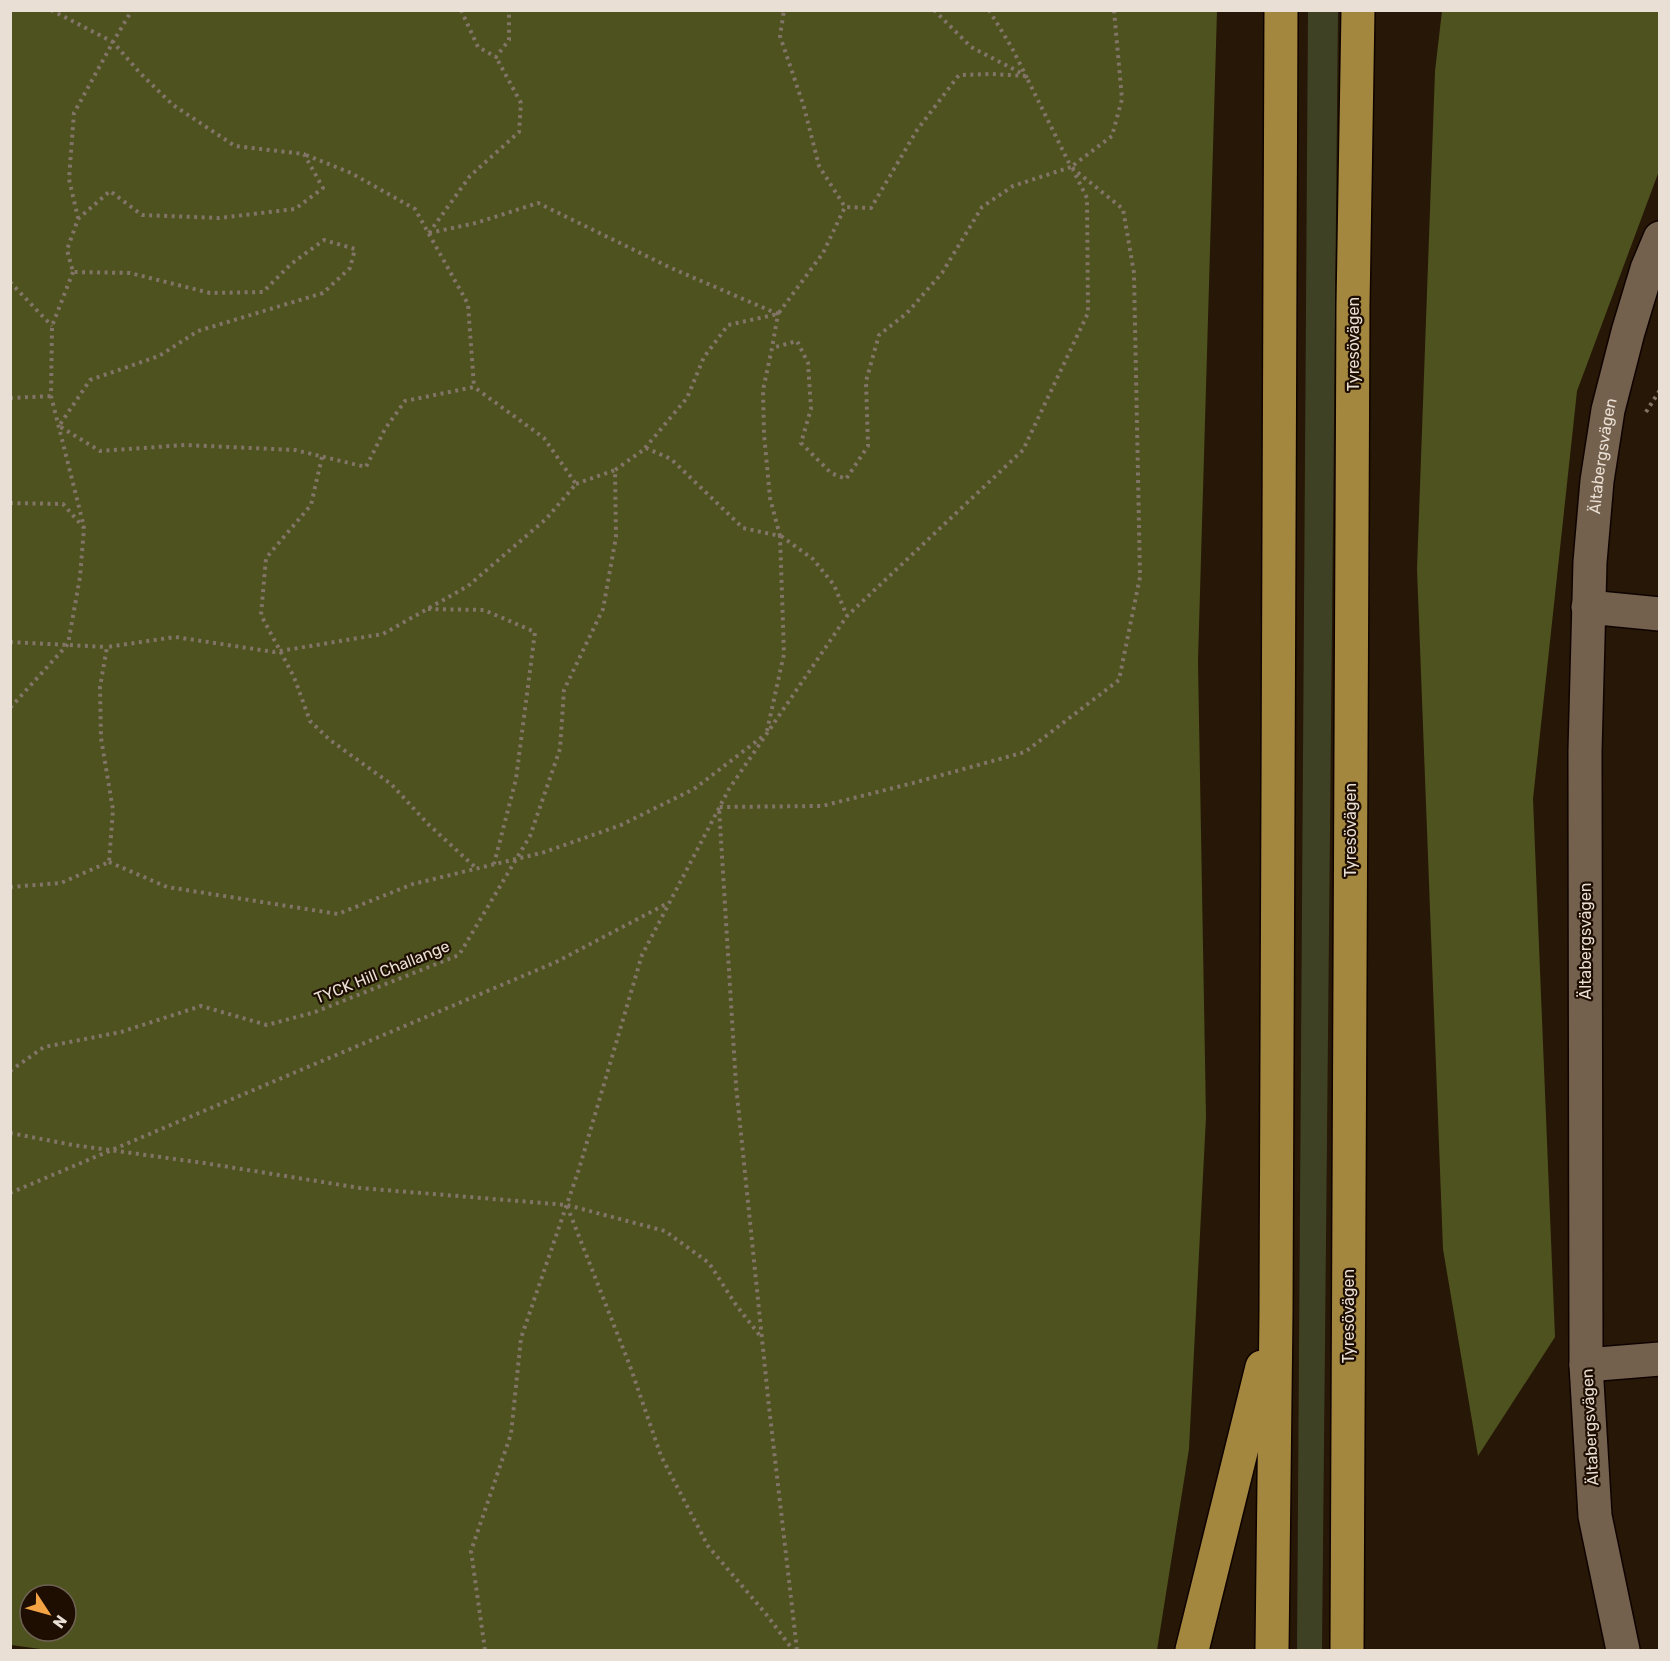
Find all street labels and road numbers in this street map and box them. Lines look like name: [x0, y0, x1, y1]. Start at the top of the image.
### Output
street label: Tyresövägen: [1344, 297, 1363, 391]
street label: Ältabergsvägen: [1585, 396, 1620, 515]
street label: Tyresövägen: [1341, 783, 1360, 877]
street label: Ältabergsvägen: [1576, 882, 1595, 1000]
street label: TYCK Hill Challange: [312, 936, 452, 1008]
street label: Tyresövägen: [1339, 1269, 1358, 1363]
street label: Ältabergsvägen: [1577, 1368, 1603, 1486]

